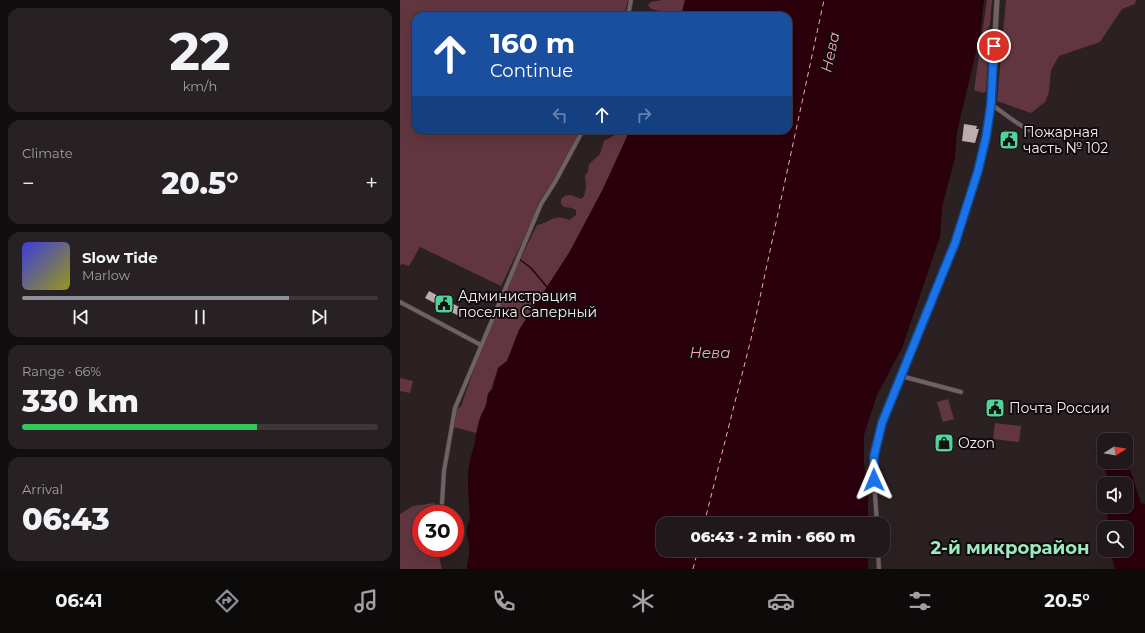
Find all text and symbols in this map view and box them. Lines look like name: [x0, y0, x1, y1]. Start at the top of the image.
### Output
text: 22: [169, 20, 231, 83]
text: 160 m: [490, 26, 575, 60]
icon: ahead: [424, 28, 476, 80]
pin: [977, 29, 1011, 63]
water label: Нева: [816, 30, 844, 74]
icon: arrive: [983, 35, 1005, 57]
text: Continue: [490, 60, 573, 82]
text: km/h: [183, 78, 217, 94]
icon: left: [549, 104, 571, 126]
icon: ahead: [591, 104, 613, 126]
icon: right: [633, 104, 655, 126]
place label: Пожарная часть № 102: [1023, 123, 1108, 157]
public building icon: Пожарная часть № 102: [998, 129, 1020, 151]
text: Climate: [22, 145, 73, 161]
text: 20.5°: [161, 165, 239, 202]
text: −: [22, 170, 35, 197]
text: +: [365, 170, 378, 197]
text: Slow Tide: [82, 248, 158, 267]
text: Marlow: [82, 267, 130, 283]
place label: Администрация поселка Саперный: [458, 287, 597, 321]
public building icon: Администрация поселка Саперный: [433, 293, 455, 315]
icon: previous: [70, 306, 92, 328]
icon: pause: [189, 306, 211, 328]
icon: next: [308, 306, 330, 328]
water label: Нева: [689, 343, 731, 362]
text: Range · 66%: [22, 363, 101, 379]
text: 330 km: [22, 383, 139, 420]
public building icon: Почта России: [984, 397, 1006, 419]
place label: Почта России: [1009, 399, 1110, 417]
shop icon: Ozon: [933, 432, 955, 454]
north arrow: [1097, 433, 1133, 469]
map controls: [1097, 433, 1133, 557]
place label: Ozon: [958, 434, 995, 452]
position arrow: [853, 459, 895, 501]
button: sound: [1097, 477, 1133, 513]
text: Arrival: [22, 481, 63, 497]
text: 06:43: [22, 501, 110, 538]
speed limit sign: 30: [412, 505, 464, 557]
button: search: [1097, 521, 1133, 557]
text: 06:43 · 2 min · 660 m: [691, 527, 855, 546]
district label: 2-й микрорайон: [931, 537, 1089, 559]
icon: directions: [213, 587, 241, 615]
icon: music: [352, 587, 380, 615]
icon: phone: [490, 587, 518, 615]
icon: climate: [629, 587, 657, 615]
icon: car: [767, 587, 795, 615]
icon: filters: [906, 587, 934, 615]
text: 06:41: [55, 590, 103, 612]
text: 20.5°: [1044, 590, 1090, 612]

